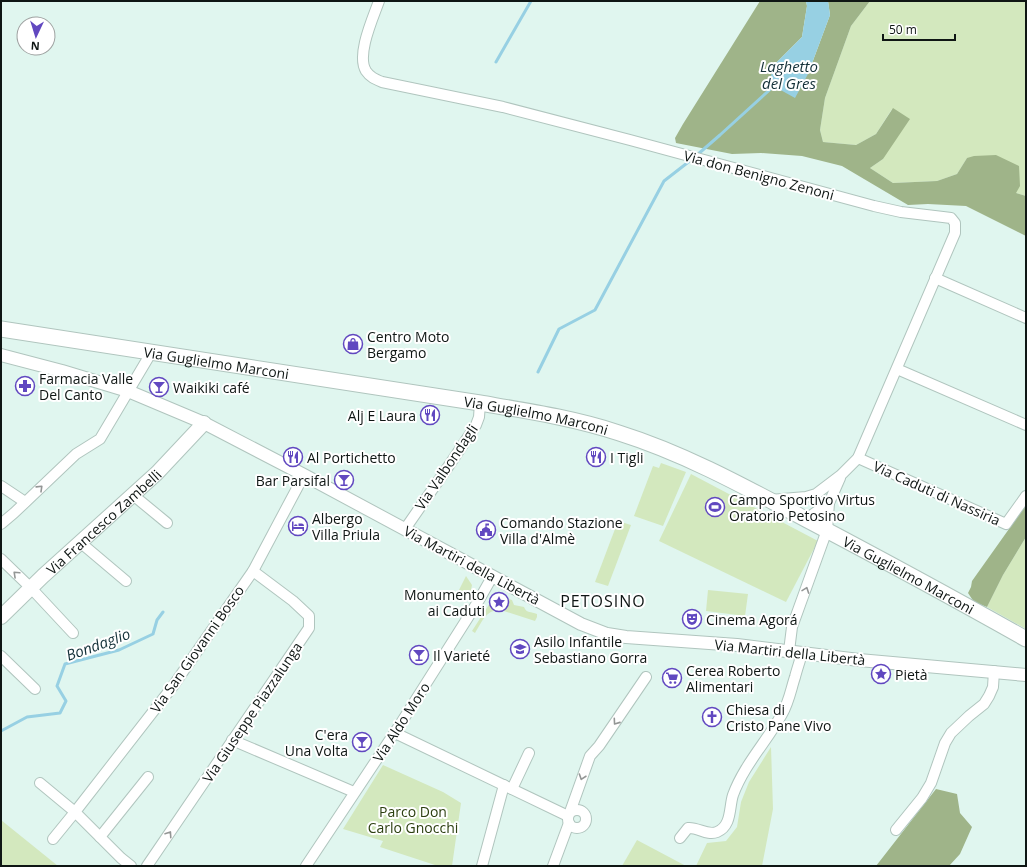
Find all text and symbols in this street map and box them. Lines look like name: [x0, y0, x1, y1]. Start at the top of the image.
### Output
north arrow: [16, 16, 56, 56]
scale bar: [883, 16, 955, 42]
text: 50 m: [889, 21, 917, 38]
text: N: [30, 39, 40, 54]
water label: Laghetto del Gres: [760, 56, 818, 93]
street label: Via don Benigno Zenoni: [682, 146, 836, 204]
place label: Centro Moto Bergamo: [367, 327, 449, 362]
shop icon: Centro Moto Bergamo: [342, 333, 364, 355]
street label: Via Guglielmo Marconi: [143, 342, 290, 383]
place label: Farmacia Valle Del Canto: [39, 369, 133, 404]
pharmacy icon: Farmacia Valle Del Canto: [14, 375, 36, 397]
bar icon: Waikiki café: [148, 376, 170, 398]
place label: Waikiki café: [173, 378, 250, 397]
street label: Via Guglielmo Marconi: [463, 391, 611, 439]
restaurant icon: Alj E Laura: [419, 404, 441, 426]
place label: Alj E Laura: [348, 406, 416, 425]
street label: Via Valbondagli: [410, 420, 482, 514]
restaurant icon: Al Portichetto: [282, 446, 304, 468]
restaurant icon: I Tigli: [585, 446, 607, 468]
place label: Al Portichetto: [307, 448, 396, 467]
place label: I Tigli: [610, 448, 643, 467]
street label: Via Caduti di Nassiria: [870, 456, 1004, 530]
street label: Via Francesco Zambelli: [42, 465, 165, 578]
bar icon: Bar Parsifal: [333, 469, 355, 491]
place label: Bar Parsifal: [256, 471, 330, 490]
one-way arrow: [35, 485, 43, 493]
place label: Campo Sportivo Virtus Oratorio Petosino: [729, 490, 875, 525]
sports icon: Campo Sportivo Virtus Oratorio Petosino: [704, 496, 726, 518]
place label: Albergo Villa Priula: [312, 509, 380, 544]
place label: Comando Stazione Villa d'Almè: [500, 513, 623, 548]
hotel icon: Albergo Villa Priula: [287, 515, 309, 537]
public building icon: Comando Stazione Villa d'Almè: [475, 519, 497, 541]
street label: Via Martiri della Libertà: [401, 521, 543, 609]
street label: Via Guglielmo Marconi: [840, 531, 978, 618]
one-way arrow: [13, 571, 21, 578]
street label: Via San Giovanni Bosco: [146, 582, 248, 716]
place label: Monumento ai Caduti: [404, 585, 485, 620]
one-way arrow: [801, 587, 809, 594]
district label: PETOSINO: [560, 590, 646, 612]
place icon: Monumento ai Caduti: [488, 591, 510, 613]
theatre icon: Cinema Agorá: [681, 608, 703, 630]
place label: Cinema Agorá: [706, 610, 798, 629]
water label: Bondaglio: [63, 623, 133, 665]
place label: Asilo Infantile Sebastiano Gorra: [534, 632, 647, 667]
street label: Via Martiri della Libertà: [714, 635, 866, 669]
street label: Via Giuseppe Piazzalunga: [198, 638, 306, 786]
school or university icon: Asilo Infantile Sebastiano Gorra: [509, 638, 531, 660]
bar icon: Il Varieté: [408, 644, 430, 666]
place label: Il Varieté: [433, 646, 490, 665]
place label: Cerea Roberto Alimentari: [686, 661, 780, 696]
place icon: Pietà: [870, 663, 892, 685]
place label: Pietà: [895, 665, 928, 684]
supermarket icon: Cerea Roberto Alimentari: [661, 667, 683, 689]
street label: Via Aldo Moro: [368, 678, 434, 766]
place label: Chiesa di Cristo Pane Vivo: [726, 700, 831, 735]
church icon: Chiesa di Cristo Pane Vivo: [701, 706, 723, 728]
one-way arrow: [614, 717, 621, 724]
place label: C'era Una Volta: [285, 725, 348, 760]
bar icon: C'era Una Volta: [351, 731, 373, 753]
one-way arrow: [579, 774, 587, 781]
park label: Parco Don Carlo Gnocchi: [368, 802, 458, 837]
one-way arrow: [164, 831, 171, 838]

